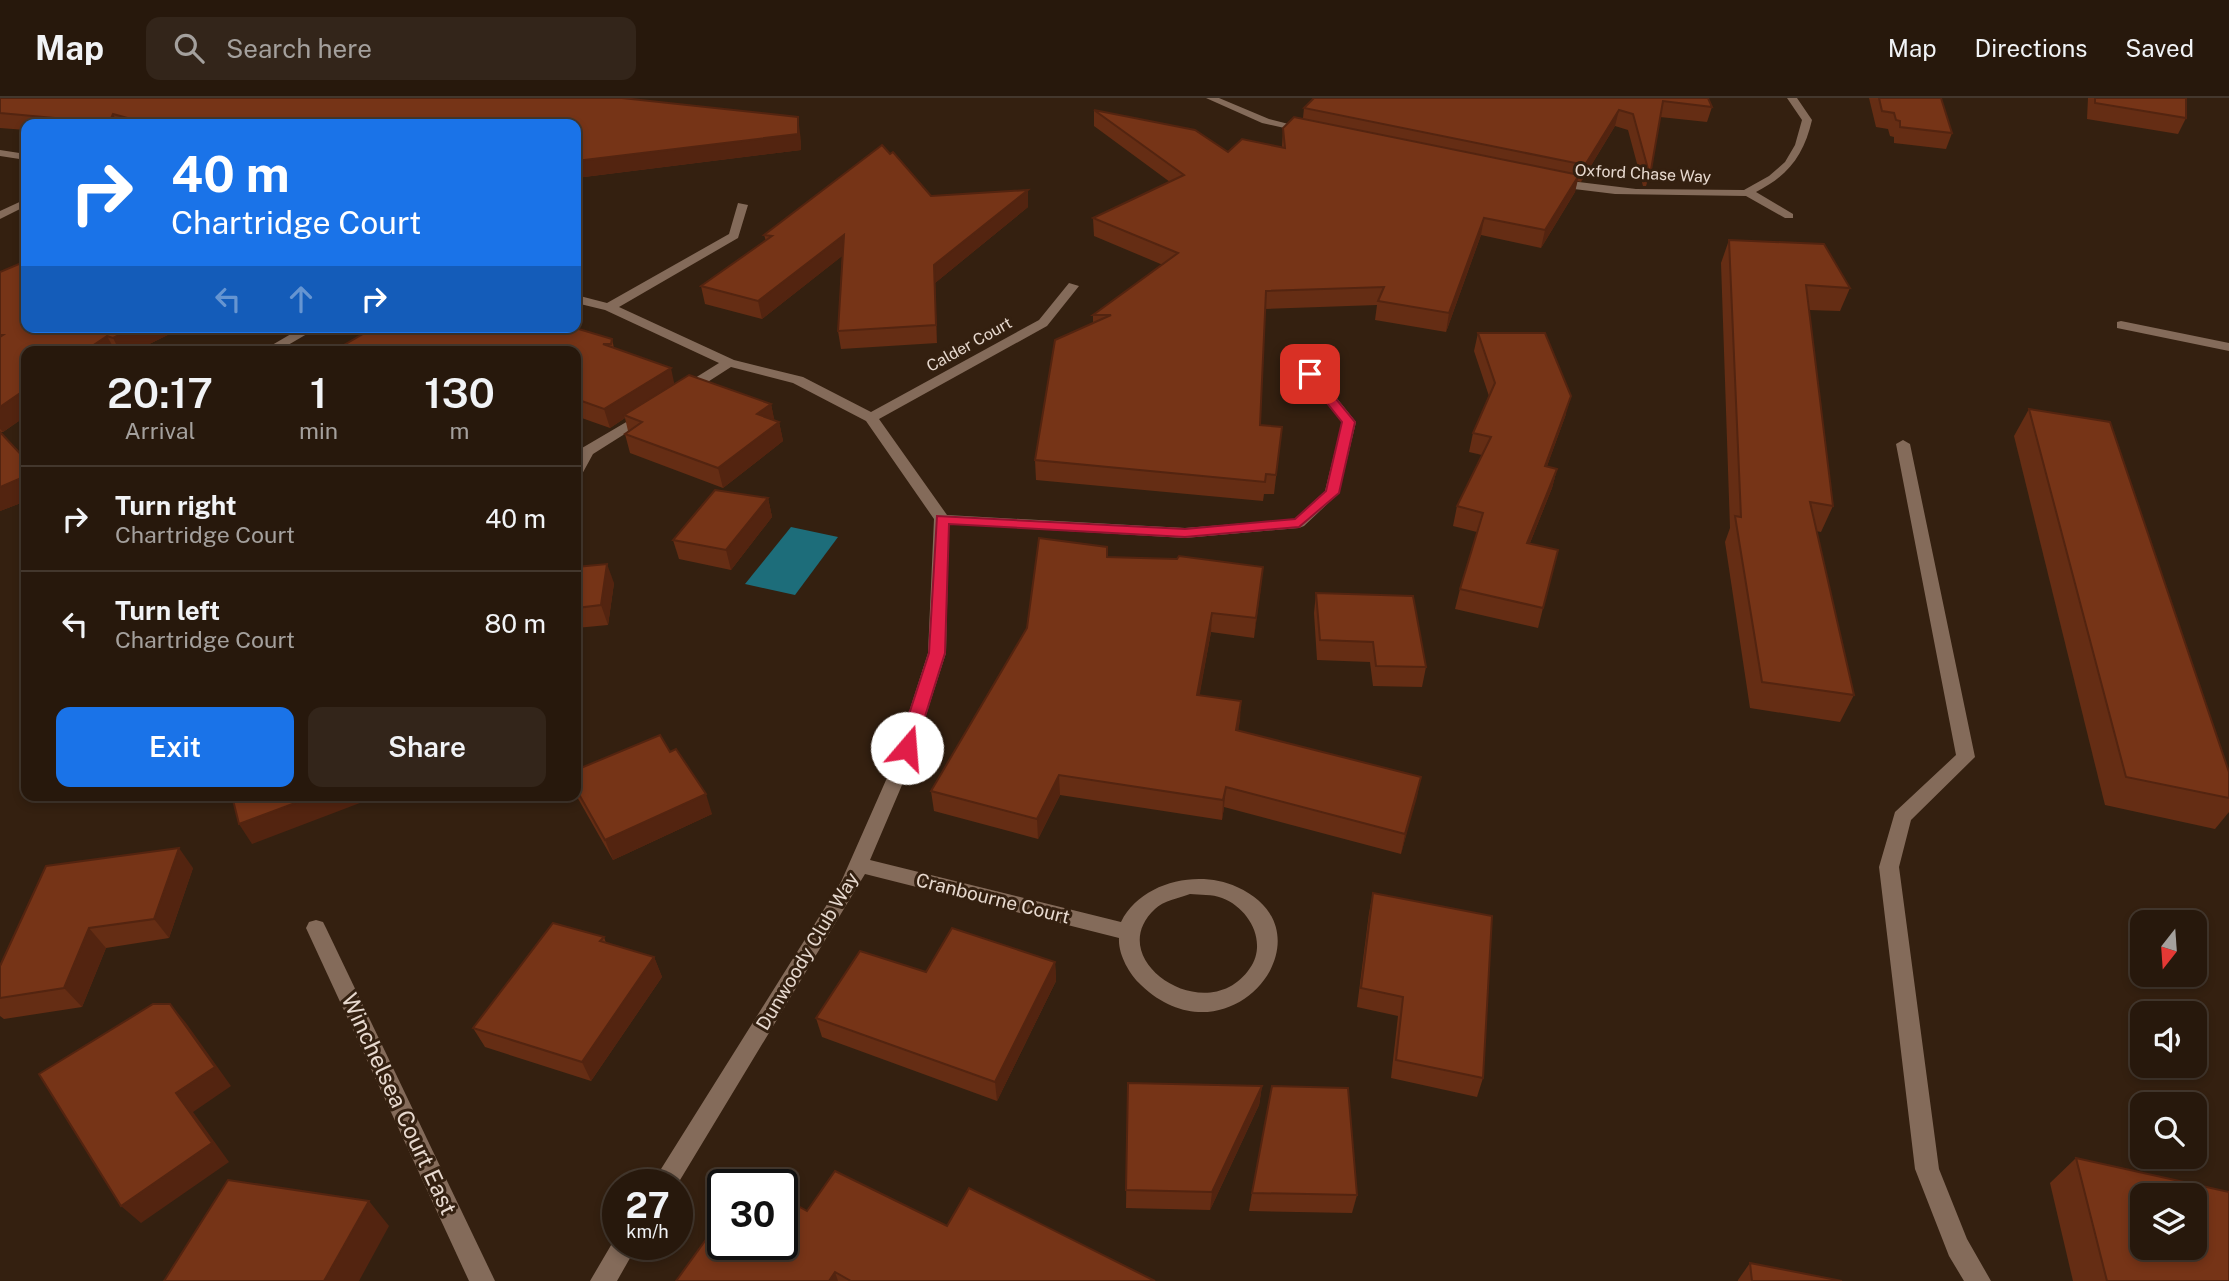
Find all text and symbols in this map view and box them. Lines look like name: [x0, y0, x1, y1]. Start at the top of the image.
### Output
search box: [146, 17, 636, 80]
text: Map: [35, 29, 104, 67]
icon: search: [170, 29, 208, 67]
text: Search here: [226, 33, 372, 64]
text: Map: [1888, 34, 1937, 62]
text: Directions: [1975, 34, 2087, 62]
text: Saved: [2125, 34, 2194, 62]
text: 40 m: [171, 145, 290, 203]
icon: right: [56, 147, 147, 238]
street label: Oxford Chase Way: [1574, 160, 1712, 187]
text: Chartridge Court: [171, 204, 421, 241]
icon: left: [209, 280, 247, 318]
icon: ahead: [282, 280, 320, 318]
icon: right: [355, 280, 393, 318]
street label: Calder Court: [923, 313, 1015, 376]
pin: [1280, 344, 1340, 404]
icon: arrive: [1291, 355, 1329, 393]
text: 20:17: [107, 368, 213, 417]
text: 1: [310, 368, 327, 417]
text: 130: [424, 368, 495, 417]
text: Arrival: [125, 417, 196, 444]
text: min: [299, 417, 338, 444]
text: m: [450, 417, 469, 444]
text: Turn right: [115, 490, 237, 521]
icon: right: [56, 500, 94, 538]
text: 40 m: [485, 503, 546, 534]
text: Chartridge Court: [115, 521, 295, 548]
text: Turn left: [115, 595, 220, 626]
icon: left: [56, 605, 94, 643]
text: 80 m: [485, 608, 546, 639]
text: Chartridge Court: [115, 626, 295, 653]
button: Exit: [56, 707, 294, 787]
button: Share: [308, 707, 546, 787]
position arrow: [870, 711, 944, 785]
street label: Dunwoody Club Way: [751, 868, 863, 1034]
street label: Cranbourne Court: [914, 868, 1072, 928]
north arrow: [2130, 910, 2207, 987]
map controls: [2130, 910, 2207, 1260]
street label: Winchelsea Court East: [336, 989, 463, 1219]
button: sound: [2130, 1001, 2207, 1078]
button: search: [2130, 1092, 2207, 1169]
speed limit sign: 30: [707, 1169, 798, 1260]
button: layers: [2130, 1183, 2207, 1260]
text: 27: [625, 1185, 670, 1226]
text: km/h: [626, 1221, 669, 1242]

